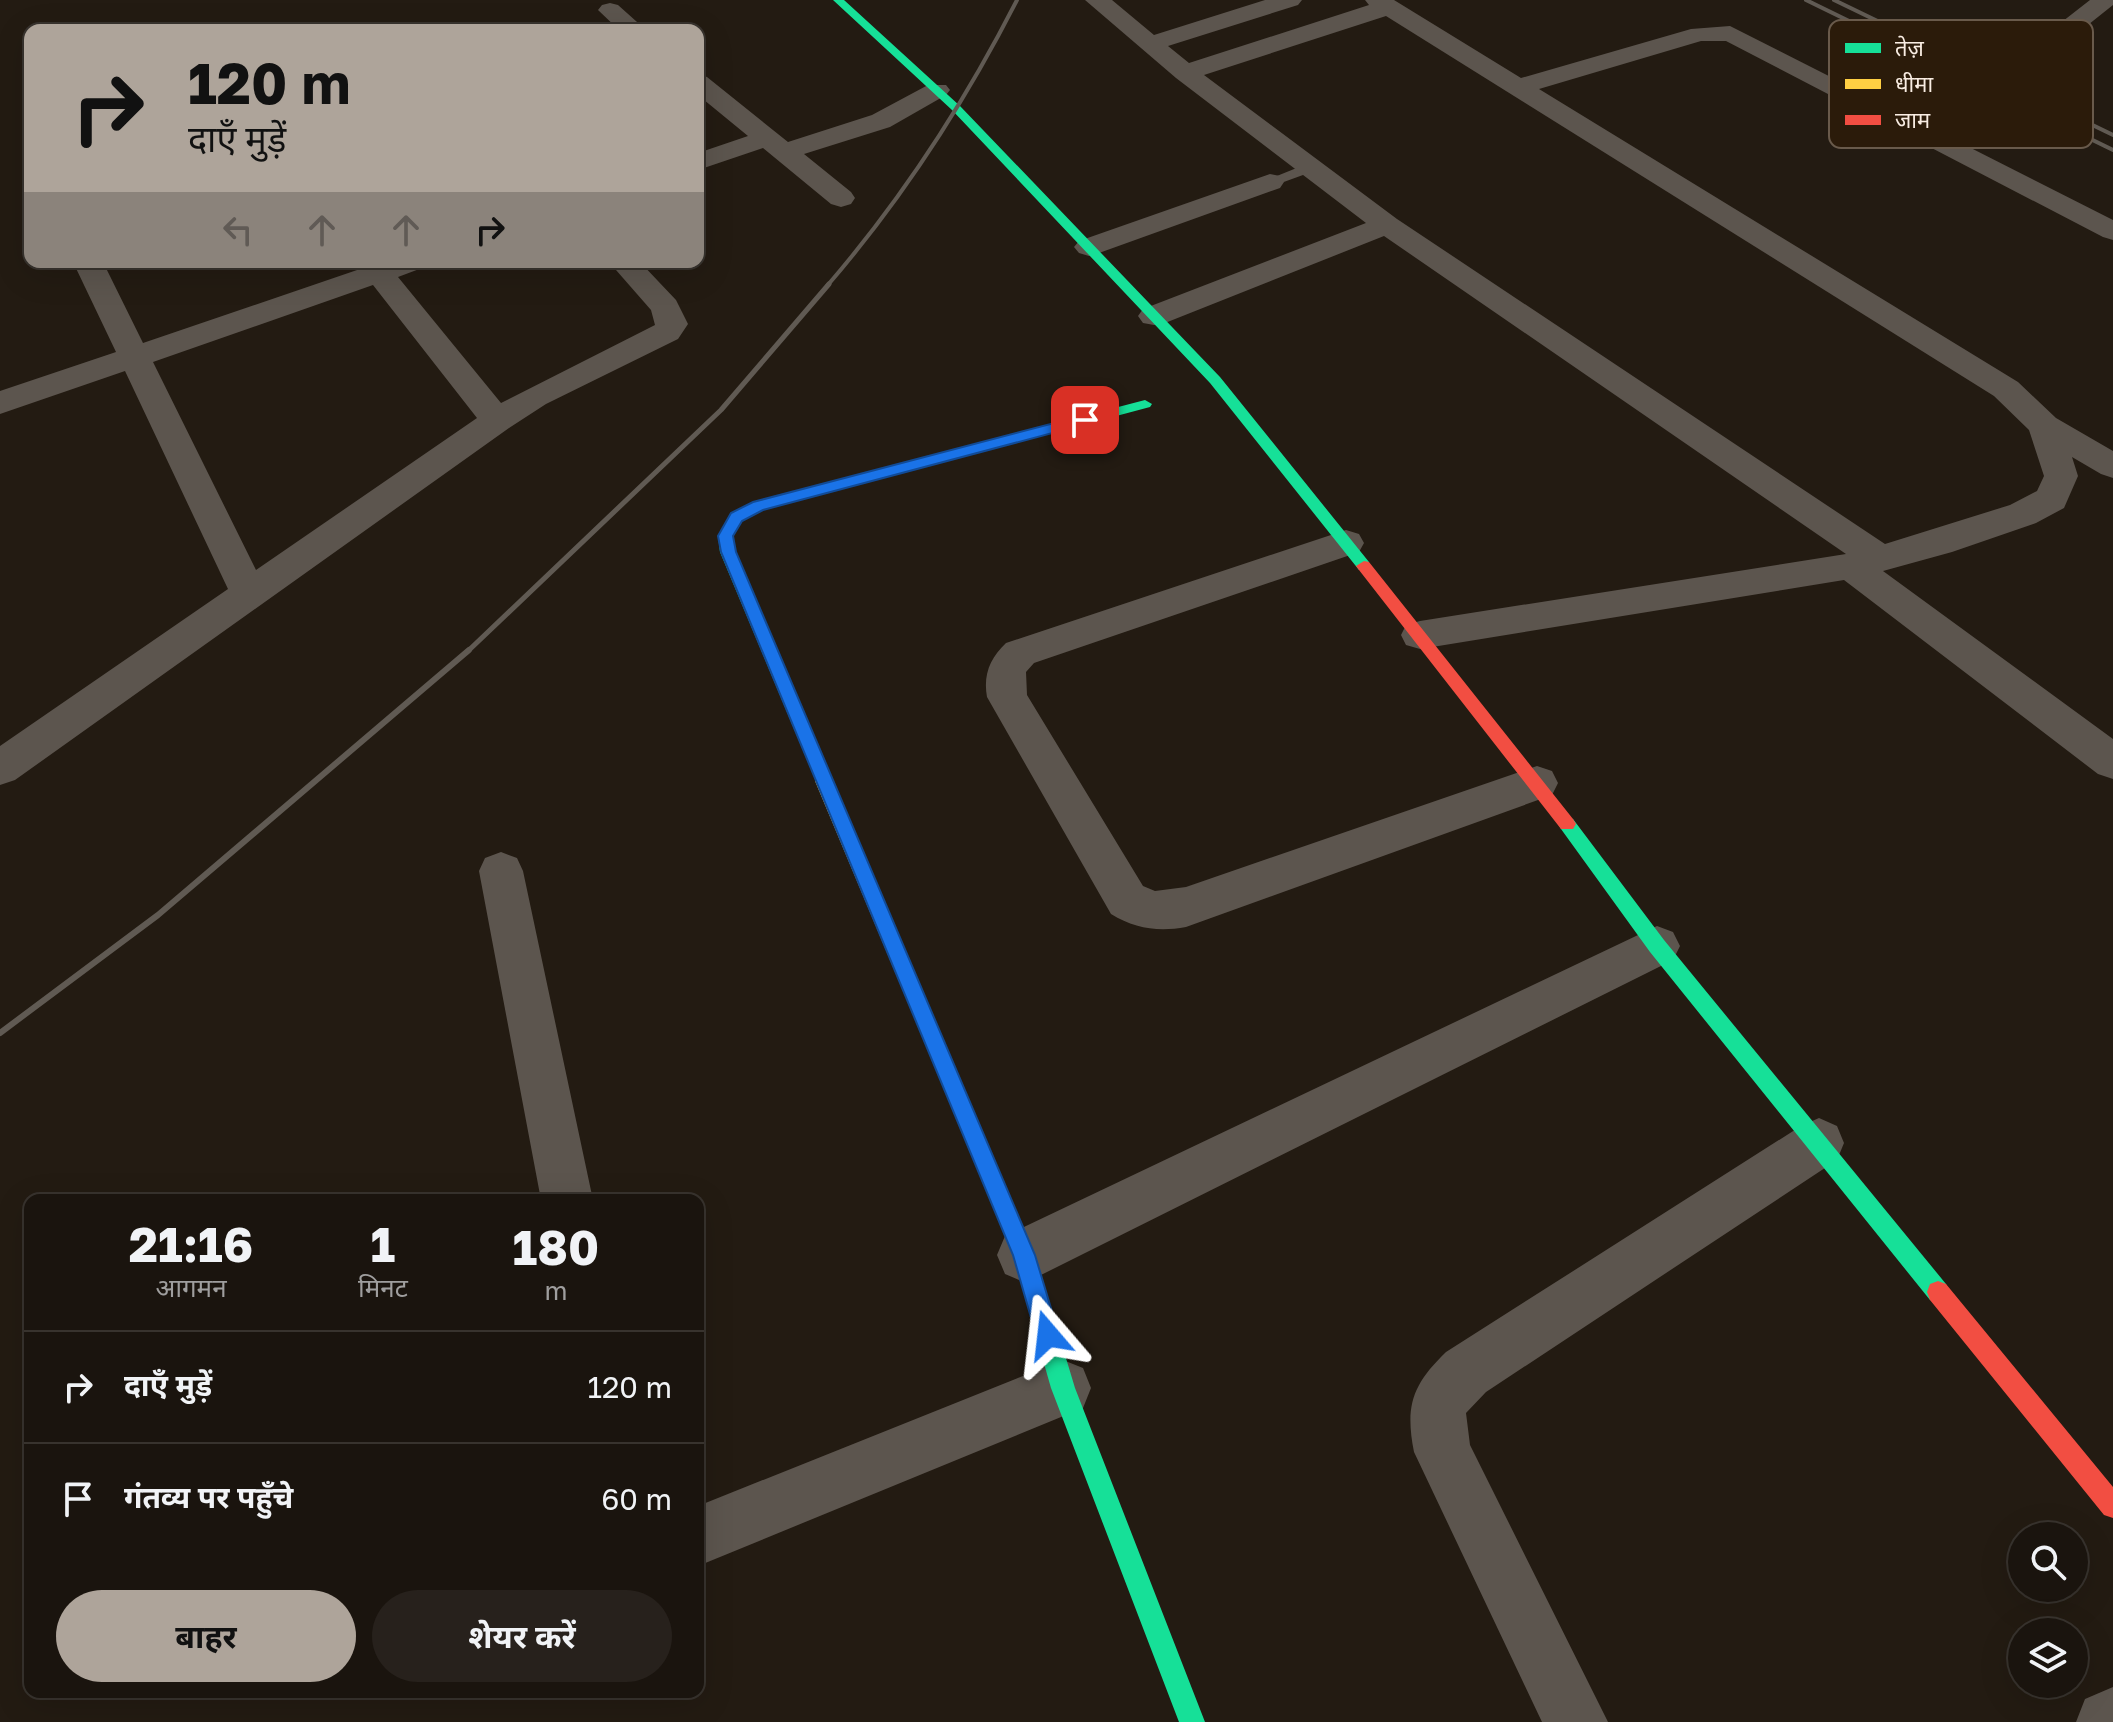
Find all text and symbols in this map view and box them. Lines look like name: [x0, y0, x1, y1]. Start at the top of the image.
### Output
legend: [1829, 20, 2093, 148]
text: तेज़: [1895, 34, 1925, 61]
text: 120 m: [188, 49, 350, 116]
icon: right: [56, 56, 160, 160]
text: धीमा: [1895, 70, 1933, 97]
text: जाम: [1895, 106, 1931, 133]
text: दाएँ मुड़ें: [188, 117, 286, 160]
icon: left: [216, 208, 260, 252]
icon: ahead: [300, 208, 344, 252]
icon: ahead: [384, 208, 428, 252]
icon: right: [468, 208, 512, 252]
pin: [1051, 386, 1119, 454]
icon: arrive: [1063, 398, 1107, 442]
text: 21:16: [129, 1215, 253, 1273]
text: 1: [371, 1215, 395, 1273]
text: 180: [513, 1218, 599, 1276]
text: आगमन: [155, 1272, 227, 1303]
text: मिनट: [358, 1272, 408, 1303]
text: m: [544, 1275, 567, 1306]
position arrow: [1006, 1293, 1090, 1377]
icon: right: [56, 1365, 100, 1409]
text: दाएँ मुड़ें: [124, 1367, 212, 1403]
text: 120 m: [587, 1369, 672, 1405]
icon: arrive: [56, 1477, 100, 1521]
text: गंतव्य पर पहुँचे: [124, 1479, 293, 1515]
text: 60 m: [601, 1481, 672, 1517]
map controls: [2008, 1522, 2088, 1698]
button: search: [2008, 1522, 2088, 1602]
button: बाहर: [56, 1590, 356, 1682]
button: शेयर करें: [372, 1590, 672, 1682]
button: layers: [2008, 1618, 2088, 1698]

